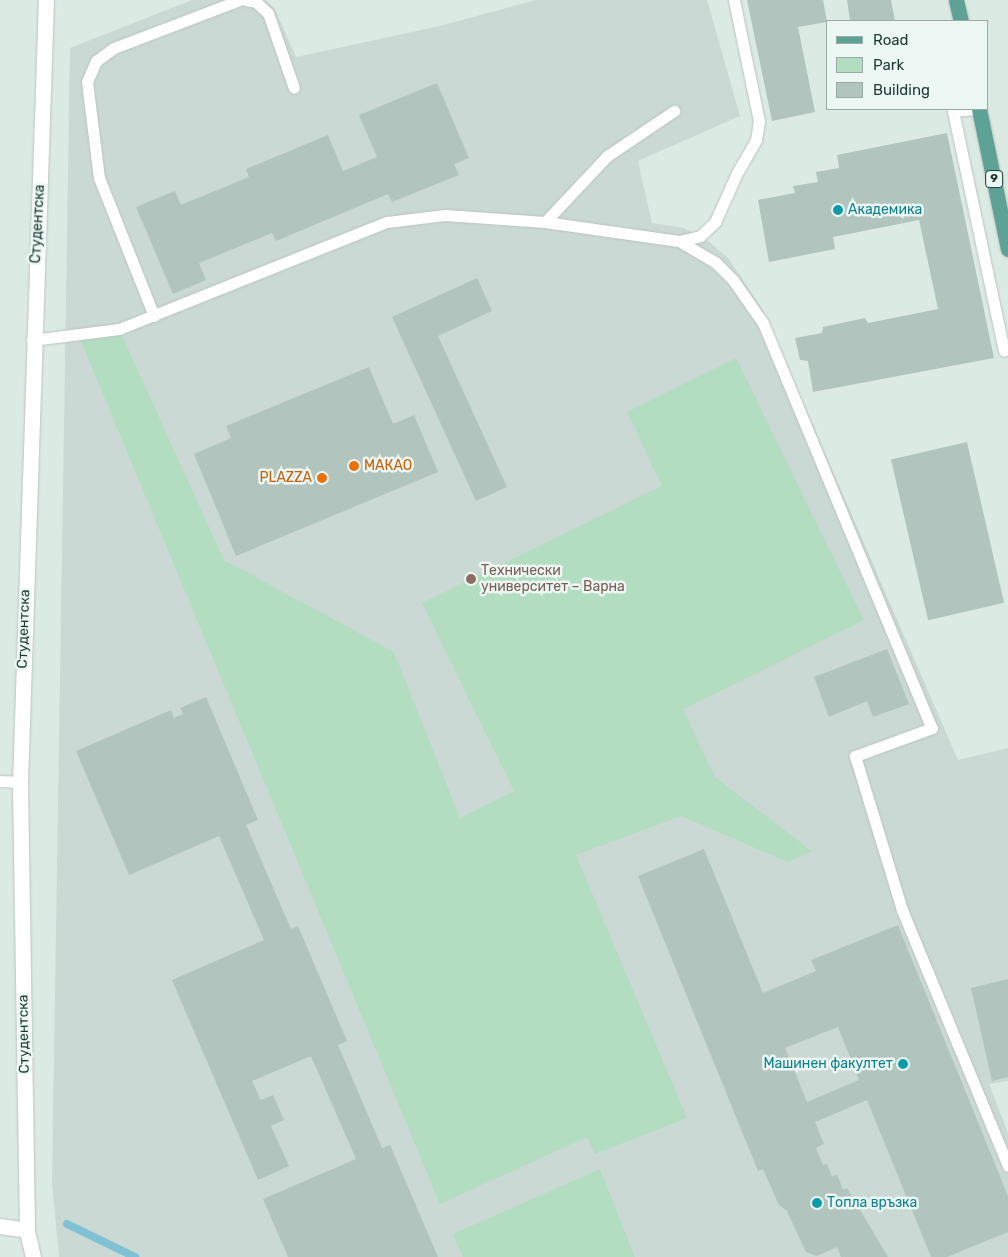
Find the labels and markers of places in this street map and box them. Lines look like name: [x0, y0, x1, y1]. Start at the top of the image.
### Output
place label: Академика: [848, 202, 922, 218]
marker: Академика: [832, 204, 844, 216]
place label: МАКАО: [364, 458, 412, 474]
marker: МАКАО: [348, 460, 360, 472]
place label: PLAZZA: [260, 470, 312, 486]
marker: PLAZZA: [316, 472, 328, 484]
place label: Технически университет – Варна: [481, 563, 625, 596]
marker: Технически университет – Варна: [465, 573, 477, 585]
place label: Машинен факултет: [763, 1056, 893, 1072]
marker: Машинен факултет: [897, 1058, 909, 1070]
place label: Топла връзка: [827, 1195, 917, 1211]
marker: Топла връзка: [811, 1197, 823, 1209]

